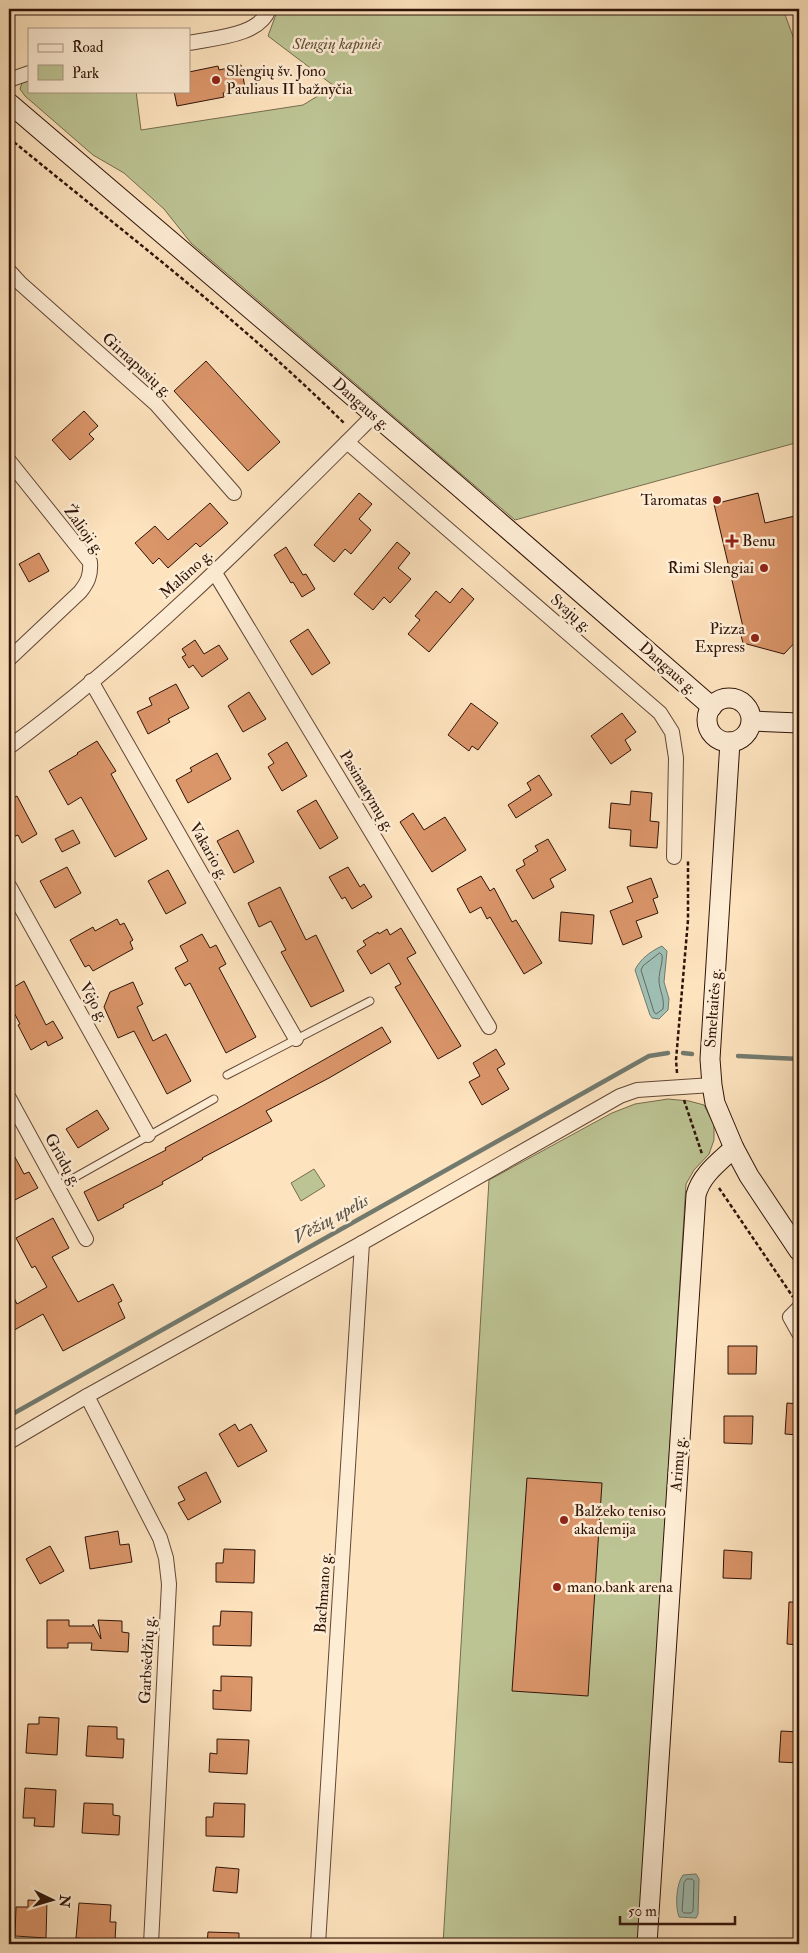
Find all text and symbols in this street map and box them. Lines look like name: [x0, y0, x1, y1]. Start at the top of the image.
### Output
legend: [28, 28, 190, 92]
park label: Slengių kapinės: [292, 34, 382, 54]
text: Road: [72, 38, 104, 57]
place label: Slengių šv. Jono Pauliaus II bažnyčia: [226, 61, 353, 99]
text: Park: [72, 64, 99, 83]
marker: Slengių šv. Jono Pauliaus II bažnyčia: [210, 74, 222, 86]
street label: Girnapusių g.: [97, 328, 176, 402]
street label: Dangaus g.: [328, 373, 394, 435]
place label: Taromatas: [640, 490, 707, 510]
marker: Taromatas: [711, 494, 723, 506]
street label: Žalioji g.: [59, 501, 110, 559]
place label: Benu: [742, 531, 776, 551]
marker: Benu: [726, 535, 738, 547]
street label: Malūno g.: [155, 545, 217, 603]
place label: Rimi Slengiai: [667, 558, 754, 578]
marker: Rimi Slengiai: [758, 562, 770, 574]
street label: Svajų g.: [546, 590, 596, 636]
place label: Pizza Express: [695, 619, 745, 658]
marker: Pizza Express: [749, 632, 761, 644]
street label: Dangaus g.: [635, 637, 701, 699]
street label: Pasimatymų g.: [335, 747, 399, 835]
street label: Vakario g.: [185, 819, 233, 883]
street label: Smeltaitės g.: [700, 968, 726, 1048]
street label: Vėjo g.: [75, 979, 113, 1025]
street label: Grūdų g.: [40, 1130, 86, 1190]
water label: Vėžių upelis: [289, 1188, 374, 1249]
street label: Arimų g.: [666, 1436, 690, 1493]
place label: Balžeko teniso akademija: [574, 1501, 666, 1539]
marker: Balžeko teniso akademija: [558, 1514, 570, 1526]
street label: Bachmano g.: [310, 1552, 336, 1634]
place label: mano.bank arena: [567, 1577, 673, 1597]
marker: mano.bank arena: [551, 1581, 563, 1593]
street label: Garbsėdžių g.: [135, 1615, 159, 1705]
north arrow: [28, 1876, 78, 1926]
text: N: [55, 1893, 74, 1909]
scale bar: [620, 1893, 736, 1925]
text: 50 m: [628, 1902, 657, 1921]

